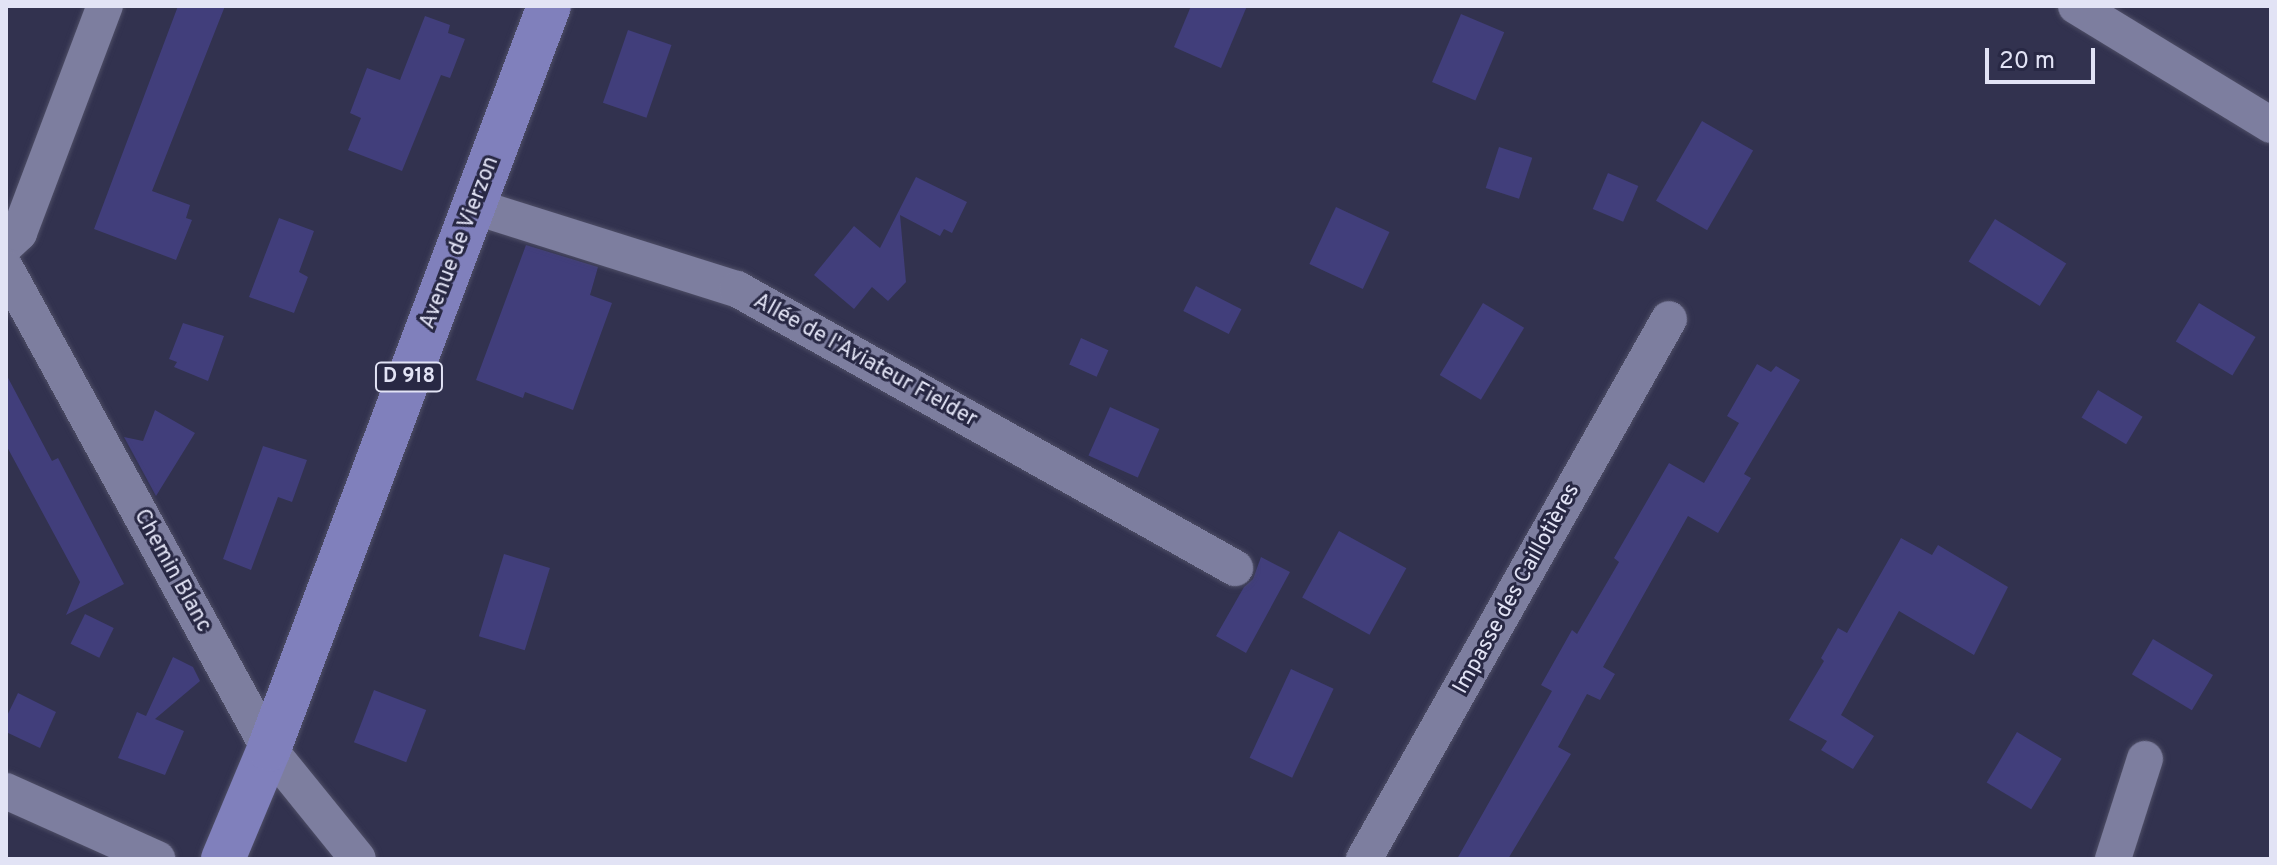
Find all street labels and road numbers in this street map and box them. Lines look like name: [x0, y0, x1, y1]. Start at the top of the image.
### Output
street label: Avenue de Vierzon: [415, 152, 505, 334]
street label: Allée de l'Aviateur Fielder: [748, 288, 982, 434]
road number: D 918: [373, 361, 445, 393]
street label: Impasse des Caillotières: [1448, 479, 1586, 699]
street label: Chemin Blanc: [127, 505, 217, 637]

